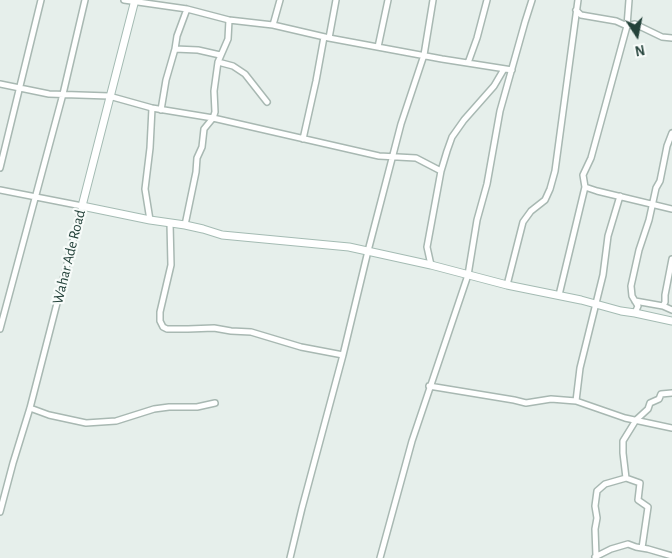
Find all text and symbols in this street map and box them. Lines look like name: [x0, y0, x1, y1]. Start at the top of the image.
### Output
north arrow: [612, 10, 662, 60]
text: N: [634, 42, 646, 58]
street label: Wahar Ade Road: [49, 208, 89, 306]

